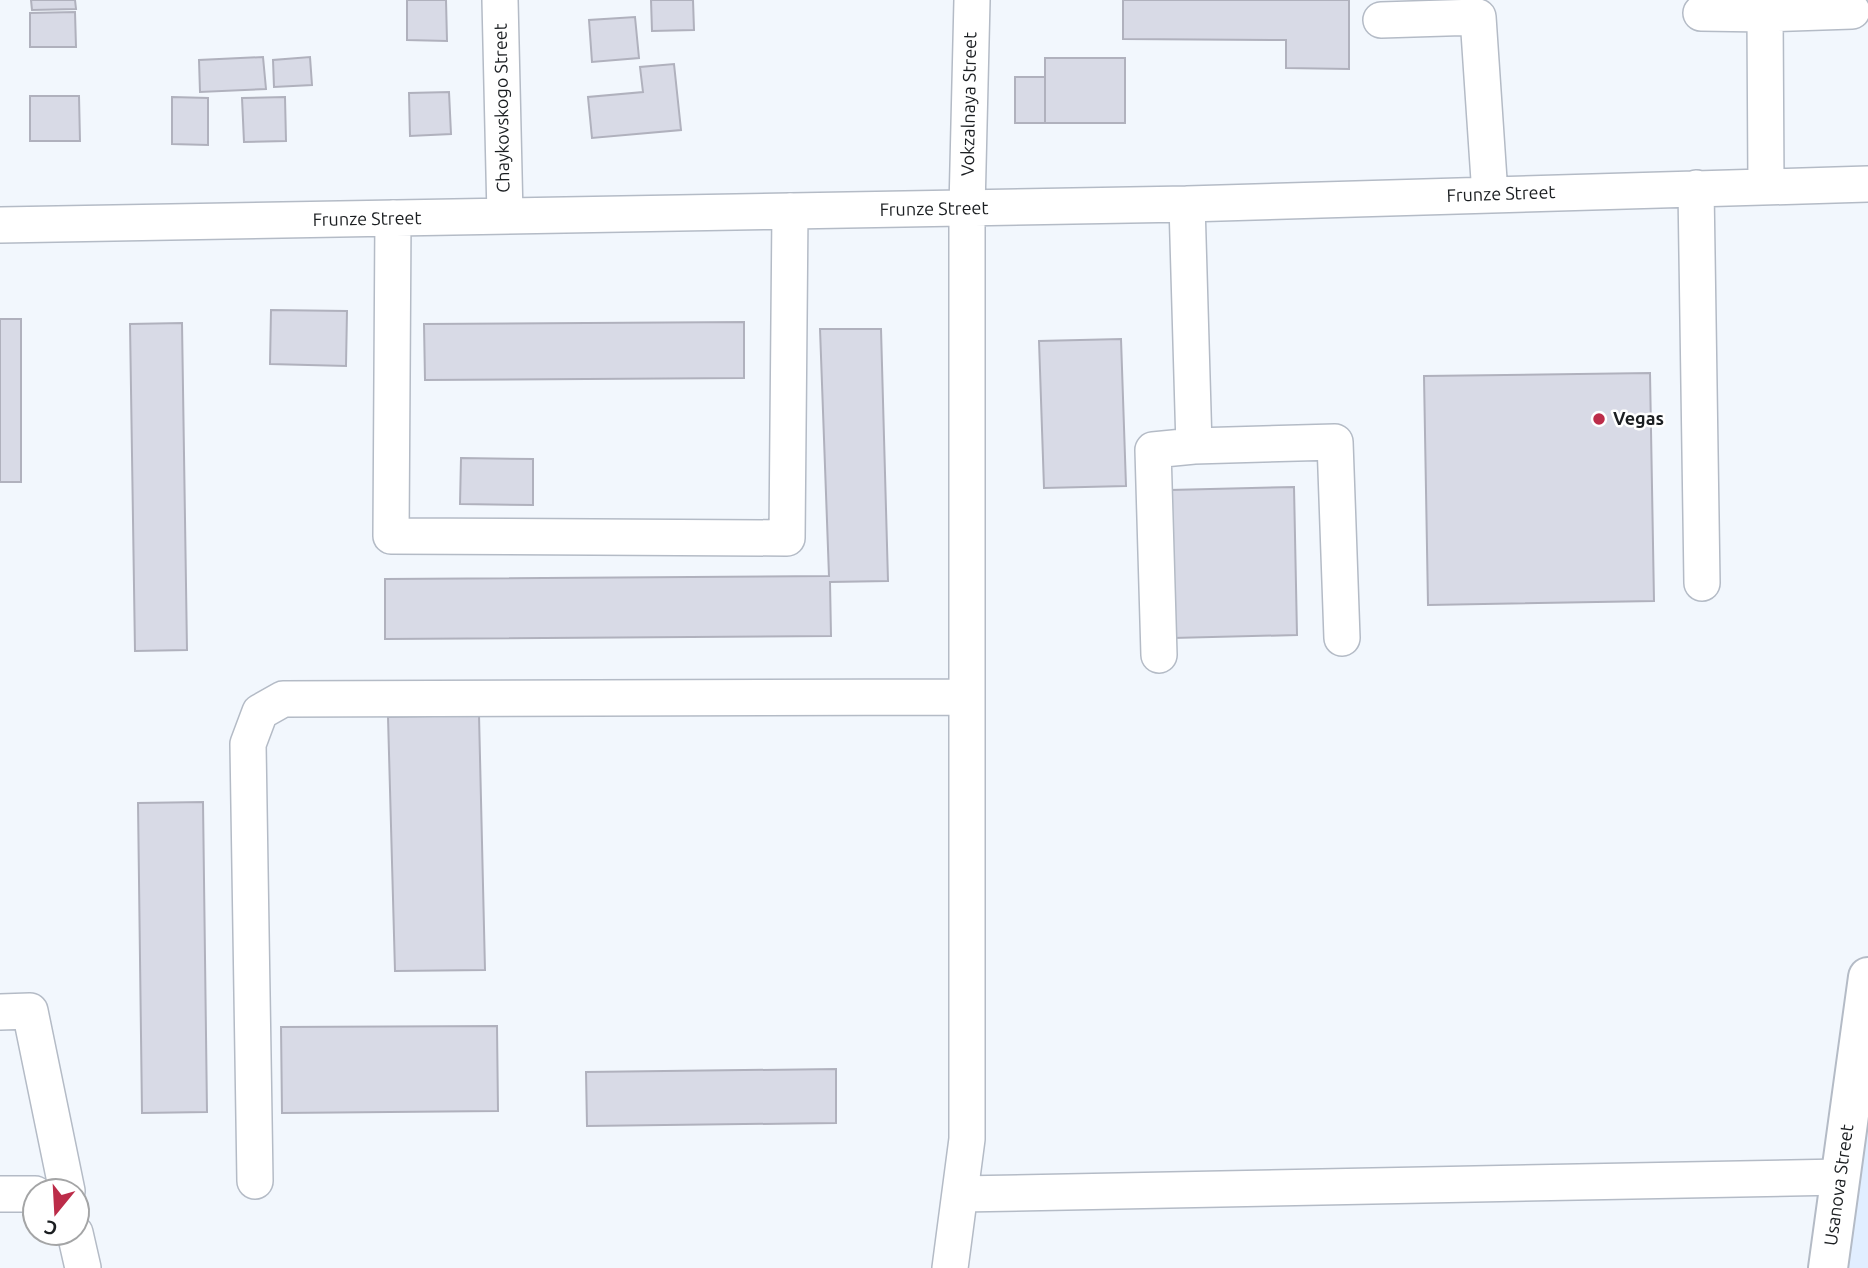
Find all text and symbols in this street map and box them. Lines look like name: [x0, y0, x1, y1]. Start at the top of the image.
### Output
street label: Chaykovskogo Street: [490, 23, 512, 193]
street label: Vokzalnaya Street: [957, 32, 979, 176]
street label: Frunze Street: [1446, 181, 1556, 205]
street label: Frunze Street: [879, 197, 989, 219]
street label: Frunze Street: [312, 207, 422, 229]
place label: Vegas: [1613, 408, 1664, 428]
marker: Vegas: [1591, 411, 1607, 427]
street label: Usanova Street: [1820, 1123, 1856, 1247]
north arrow: [21, 1177, 91, 1247]
text: С: [42, 1216, 60, 1241]

